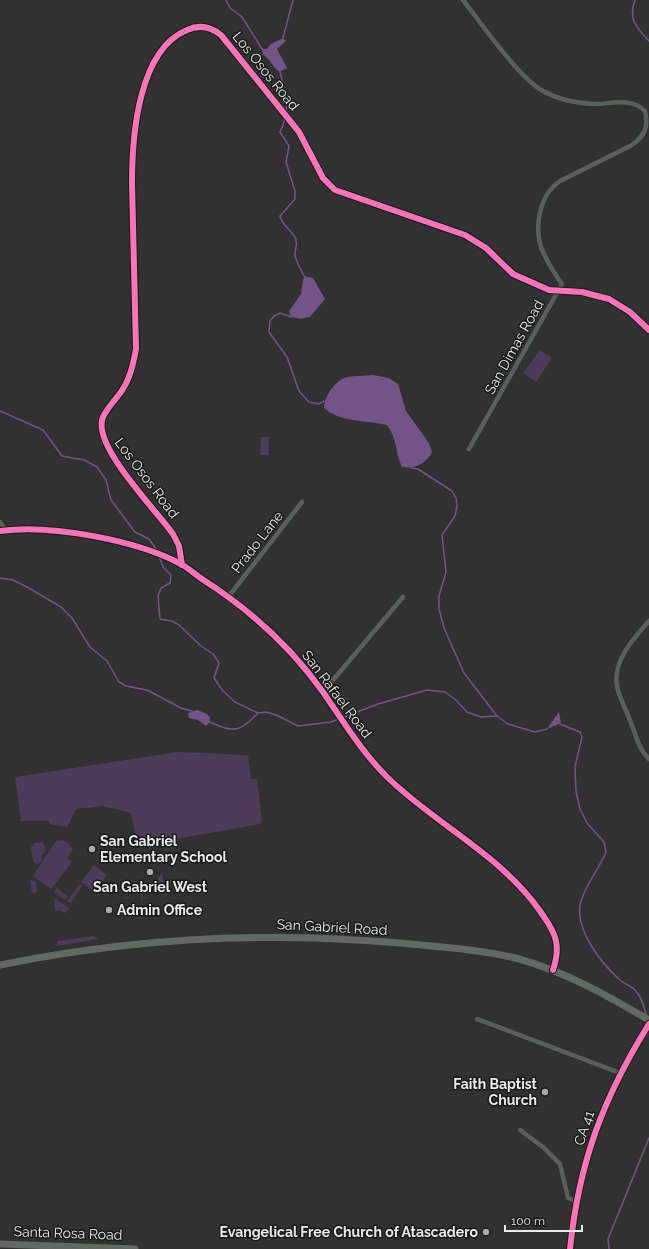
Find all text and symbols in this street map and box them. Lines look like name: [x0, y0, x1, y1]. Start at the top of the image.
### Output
street label: Los Osos Road: [230, 29, 302, 113]
street label: San Dimas Road: [481, 297, 547, 397]
street label: Los Osos Road: [112, 435, 182, 521]
street label: Prado Lane: [228, 508, 286, 576]
street label: San Rafael Road: [299, 647, 375, 741]
place label: San Gabriel Elementary School: [100, 833, 228, 865]
marker: San Gabriel Elementary School: [87, 844, 97, 854]
marker: San Gabriel West: [145, 867, 155, 877]
place label: San Gabriel West: [93, 879, 208, 895]
place label: Admin Office: [117, 902, 203, 918]
marker: Admin Office: [104, 905, 114, 915]
street label: San Gabriel Road: [276, 916, 388, 938]
place label: Faith Baptist Church: [453, 1076, 538, 1108]
marker: Faith Baptist Church: [540, 1087, 550, 1097]
street label: CA 41: [571, 1109, 597, 1147]
scale bar: [505, 1207, 582, 1233]
text: 100 m: [511, 1214, 545, 1228]
street label: Santa Rosa Road: [13, 1223, 123, 1243]
place label: Evangelical Free Church of Atascadero: [219, 1224, 479, 1240]
marker: Evangelical Free Church of Atascadero: [481, 1227, 491, 1237]

